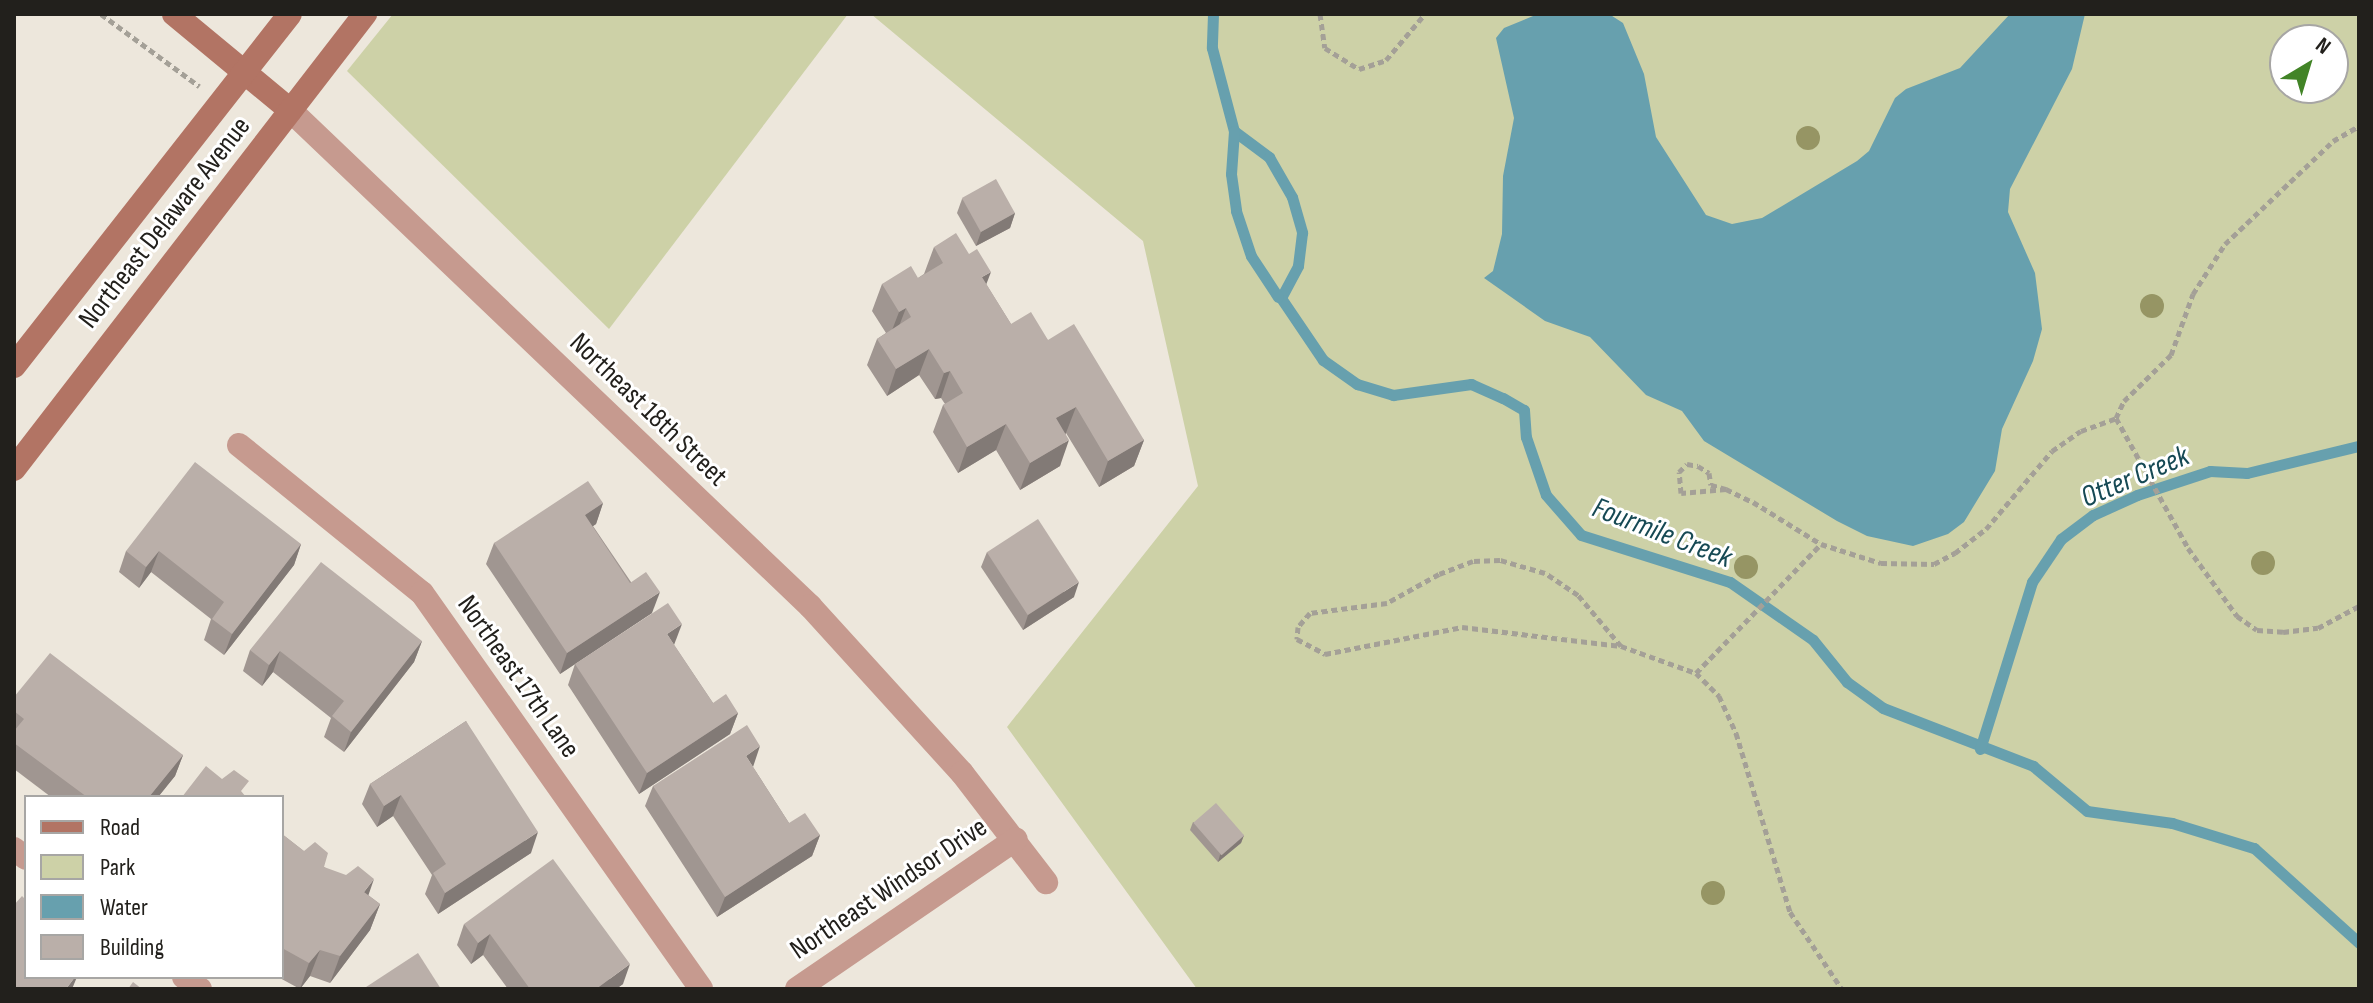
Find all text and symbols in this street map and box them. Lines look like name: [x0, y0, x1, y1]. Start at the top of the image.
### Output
north arrow: [2269, 24, 2349, 104]
text: N: [2310, 32, 2336, 61]
street label: Northeast Delaware Avenue: [72, 111, 258, 335]
street label: Northeast 18th Street: [562, 326, 734, 494]
water label: Otter Creek: [2076, 438, 2194, 516]
water label: Fourmile Creek: [1587, 490, 1737, 576]
street label: Northeast 17th Lane: [450, 589, 586, 765]
legend: [24, 795, 284, 979]
street label: Northeast Windsor Drive: [784, 811, 994, 967]
text: Road: [100, 813, 140, 842]
text: Park: [100, 853, 135, 882]
text: Water: [100, 893, 148, 922]
text: Building: [100, 933, 164, 962]

